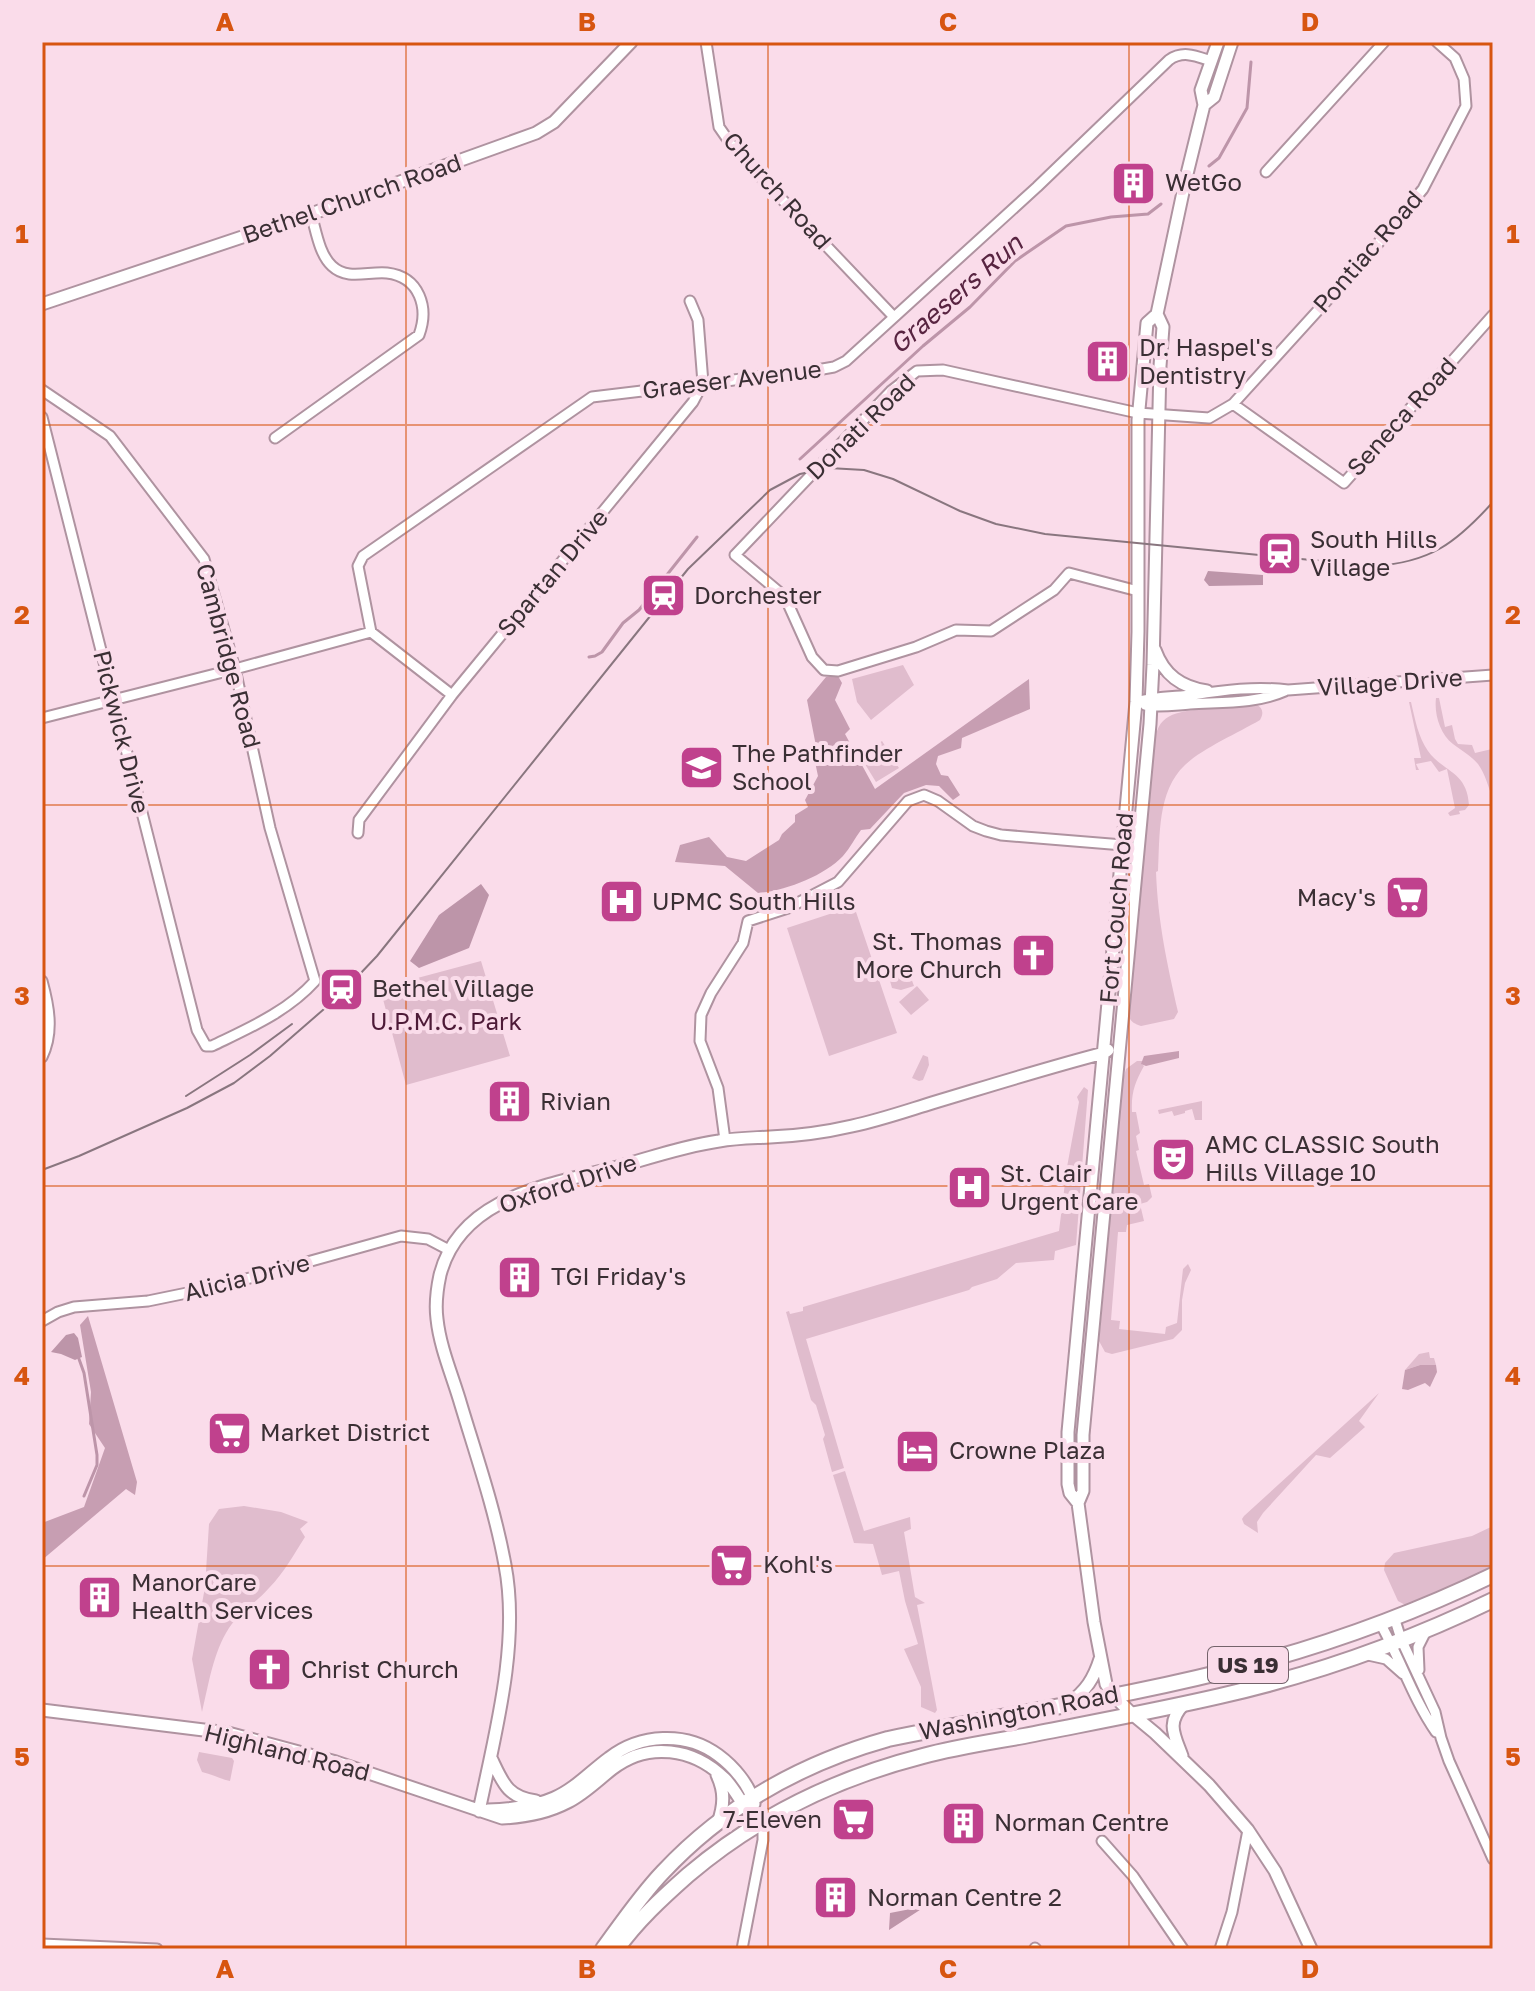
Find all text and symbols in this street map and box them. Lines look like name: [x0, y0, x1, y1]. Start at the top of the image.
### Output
text: A: [216, 6, 235, 37]
text: B: [578, 6, 596, 37]
text: C: [939, 6, 957, 37]
text: D: [1301, 6, 1319, 37]
street label: Church Road: [718, 126, 838, 254]
street label: Bethel Church Road: [238, 147, 465, 249]
building icon: WetGo: [1110, 159, 1158, 207]
place label: WetGo: [1165, 167, 1242, 196]
street label: Pontiac Road: [1306, 184, 1428, 318]
text: 1: [15, 218, 29, 249]
text: 1: [1506, 218, 1520, 249]
water label: Graesers Run: [883, 227, 1029, 360]
place label: Dr. Haspel's Dentistry: [1139, 332, 1273, 389]
building icon: Dr. Haspel's Dentistry: [1084, 338, 1132, 386]
street label: Seneca Road: [1340, 351, 1462, 481]
street label: Graeser Avenue: [641, 353, 823, 404]
street label: Donati Road: [799, 367, 920, 485]
street label: Spartan Drive: [490, 503, 613, 641]
place label: South Hills Village: [1310, 524, 1437, 581]
station icon: South Hills Village: [1255, 530, 1303, 578]
street label: Cambridge Road: [191, 560, 268, 751]
station icon: Dorchester: [639, 572, 687, 620]
place label: Dorchester: [694, 580, 822, 609]
text: 2: [14, 599, 30, 630]
text: 2: [1505, 599, 1521, 630]
street label: Pickwick Drive: [88, 647, 157, 816]
street label: Village Drive: [1316, 662, 1464, 701]
place label: The Pathfinder School: [732, 738, 903, 795]
school or university icon: The Pathfinder School: [677, 744, 725, 792]
street label: Fort Couch Road: [1093, 811, 1138, 1005]
supermarket icon: Macy's: [1383, 874, 1431, 922]
hospital icon: UPMC South Hills: [597, 878, 645, 926]
place label: Macy's: [1297, 882, 1376, 911]
place label: UPMC South Hills: [652, 886, 856, 915]
place label: St. Thomas More Church: [855, 926, 1002, 983]
church icon: St. Thomas More Church: [1009, 932, 1057, 980]
station icon: Bethel Village: [317, 965, 365, 1013]
place label: Bethel Village: [372, 973, 534, 1002]
text: 3: [14, 980, 30, 1011]
text: 3: [1505, 980, 1521, 1011]
park label: U.P.M.C. Park: [370, 1006, 522, 1035]
building icon: Rivian: [485, 1078, 533, 1126]
place label: Rivian: [540, 1086, 611, 1115]
place label: AMC CLASSIC South Hills Village 10: [1205, 1129, 1440, 1186]
theatre icon: AMC CLASSIC South Hills Village 10: [1150, 1135, 1198, 1183]
street label: Oxford Drive: [495, 1147, 640, 1218]
place label: St. Clair Urgent Care: [1000, 1158, 1138, 1215]
hospital icon: St. Clair Urgent Care: [945, 1164, 993, 1212]
street label: Alicia Drive: [181, 1247, 312, 1306]
building icon: TGI Friday's: [496, 1253, 544, 1301]
place label: TGI Friday's: [551, 1261, 686, 1290]
text: 4: [14, 1360, 30, 1391]
text: 4: [1505, 1360, 1521, 1391]
supermarket icon: Market District: [205, 1409, 253, 1457]
place label: Market District: [260, 1417, 430, 1446]
hotel icon: Crowne Plaza: [894, 1427, 942, 1475]
place label: Crowne Plaza: [949, 1435, 1105, 1464]
supermarket icon: Kohl's: [708, 1541, 756, 1589]
place label: Kohl's: [763, 1549, 833, 1578]
place label: ManorCare Health Services: [131, 1567, 313, 1624]
building icon: ManorCare Health Services: [76, 1573, 124, 1621]
church icon: Christ Church: [246, 1646, 294, 1694]
road number: US 19: [1208, 1647, 1288, 1683]
place label: Christ Church: [301, 1654, 459, 1683]
street label: Washington Road: [916, 1678, 1121, 1745]
street label: Highland Road: [201, 1717, 373, 1786]
text: 5: [14, 1741, 30, 1772]
text: 5: [1505, 1741, 1521, 1772]
supermarket icon: 7-Eleven: [829, 1796, 877, 1844]
building icon: Norman Centre: [939, 1799, 987, 1847]
place label: 7-Eleven: [723, 1804, 822, 1833]
place label: Norman Centre: [994, 1807, 1169, 1836]
building icon: Norman Centre 2: [812, 1874, 860, 1922]
place label: Norman Centre 2: [867, 1882, 1062, 1911]
text: A: [216, 1953, 235, 1984]
text: B: [578, 1953, 596, 1984]
text: C: [939, 1953, 957, 1984]
text: D: [1301, 1953, 1319, 1984]

